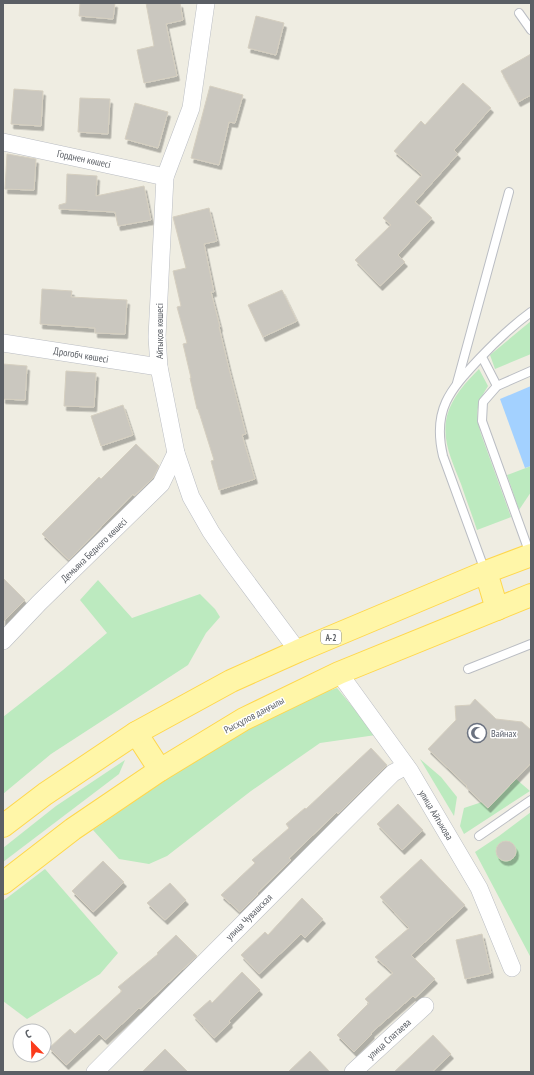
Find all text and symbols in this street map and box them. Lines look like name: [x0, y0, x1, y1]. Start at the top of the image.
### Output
street label: Горднен көшесі: [56, 147, 112, 171]
street label: Айтықов көшесі: [153, 303, 166, 359]
street label: Дрогобч көшесі: [53, 344, 109, 366]
street label: Демьяна Бедного көшесі: [58, 515, 130, 585]
road number: A-2: [321, 630, 341, 644]
street label: Рысқұлов даңғылы: [222, 694, 286, 736]
mosque icon: Вайнах: [466, 722, 488, 744]
place label: Вайнах: [491, 727, 517, 740]
street label: улица Айтыкова: [416, 788, 456, 842]
street label: улица Чувашская: [223, 891, 275, 943]
street label: улица Спатаева: [364, 1016, 414, 1062]
north arrow: [12, 1023, 52, 1063]
text: С: [23, 1026, 33, 1041]

